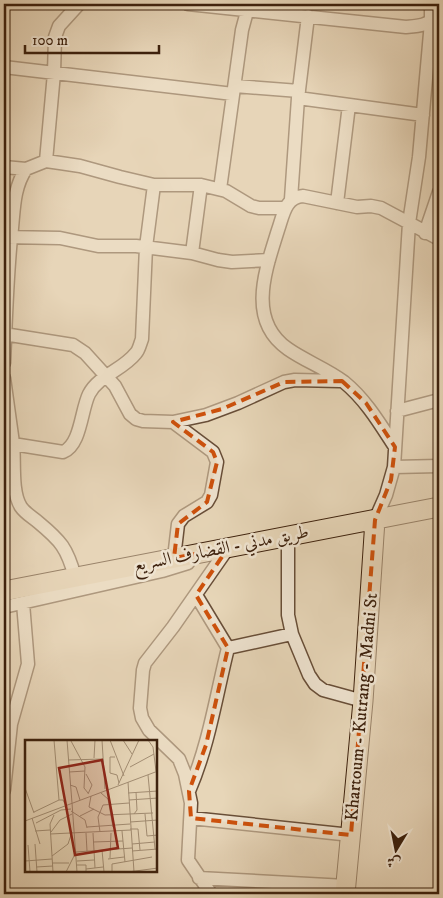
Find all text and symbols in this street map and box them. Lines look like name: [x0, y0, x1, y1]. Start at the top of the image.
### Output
scale bar: [25, 22, 159, 54]
text: 100 m: [32, 31, 68, 50]
street label: طريق مدني - القضارف السريع: [131, 521, 311, 581]
street label: Khartoum - Kutrang - Madni St: [341, 592, 383, 822]
inset map: [25, 740, 158, 873]
north arrow: [370, 826, 420, 876]
text: ش: [385, 852, 402, 872]

